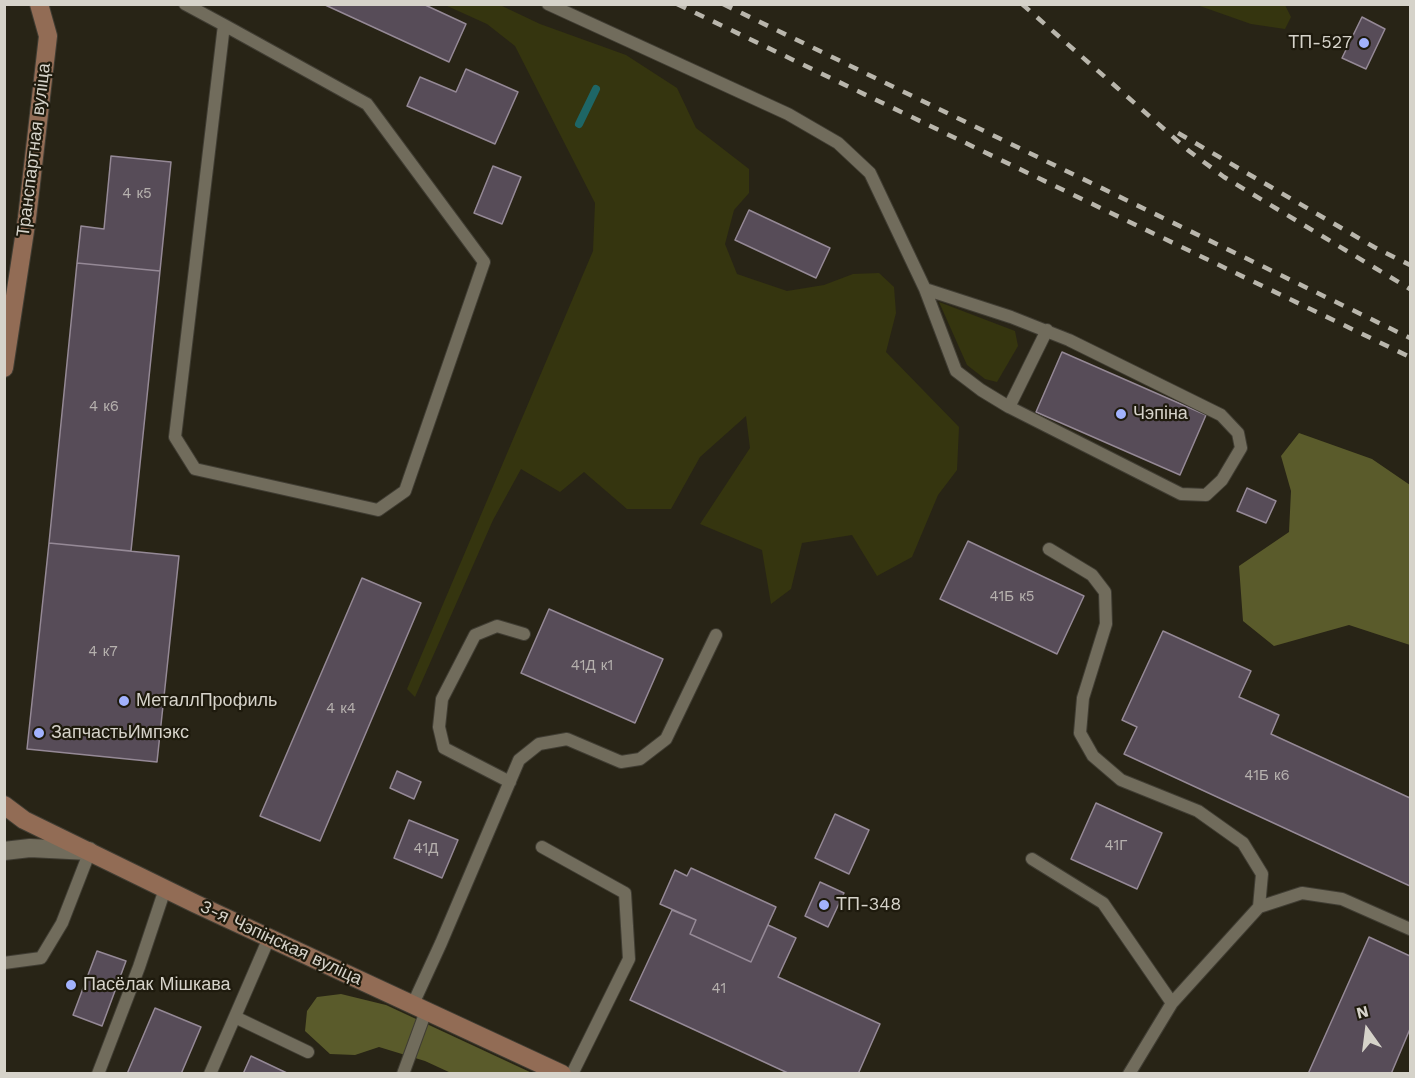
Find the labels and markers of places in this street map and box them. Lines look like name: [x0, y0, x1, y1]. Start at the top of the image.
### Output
place label: ТП-527: [1288, 32, 1352, 54]
marker: ТП-527: [1357, 36, 1371, 50]
place label: Чэпіна: [1133, 403, 1188, 425]
marker: Чэпіна: [1114, 407, 1128, 421]
place label: МеталлПрофиль: [136, 690, 277, 712]
marker: МеталлПрофиль: [117, 694, 131, 708]
place label: ЗапчастьИмпэкс: [51, 722, 189, 744]
marker: ЗапчастьИмпэкс: [32, 726, 46, 740]
place label: ТП-348: [836, 894, 901, 916]
marker: ТП-348: [817, 898, 831, 912]
place label: Пасёлак Мішкава: [83, 974, 231, 996]
marker: Пасёлак Мішкава: [64, 978, 78, 992]

